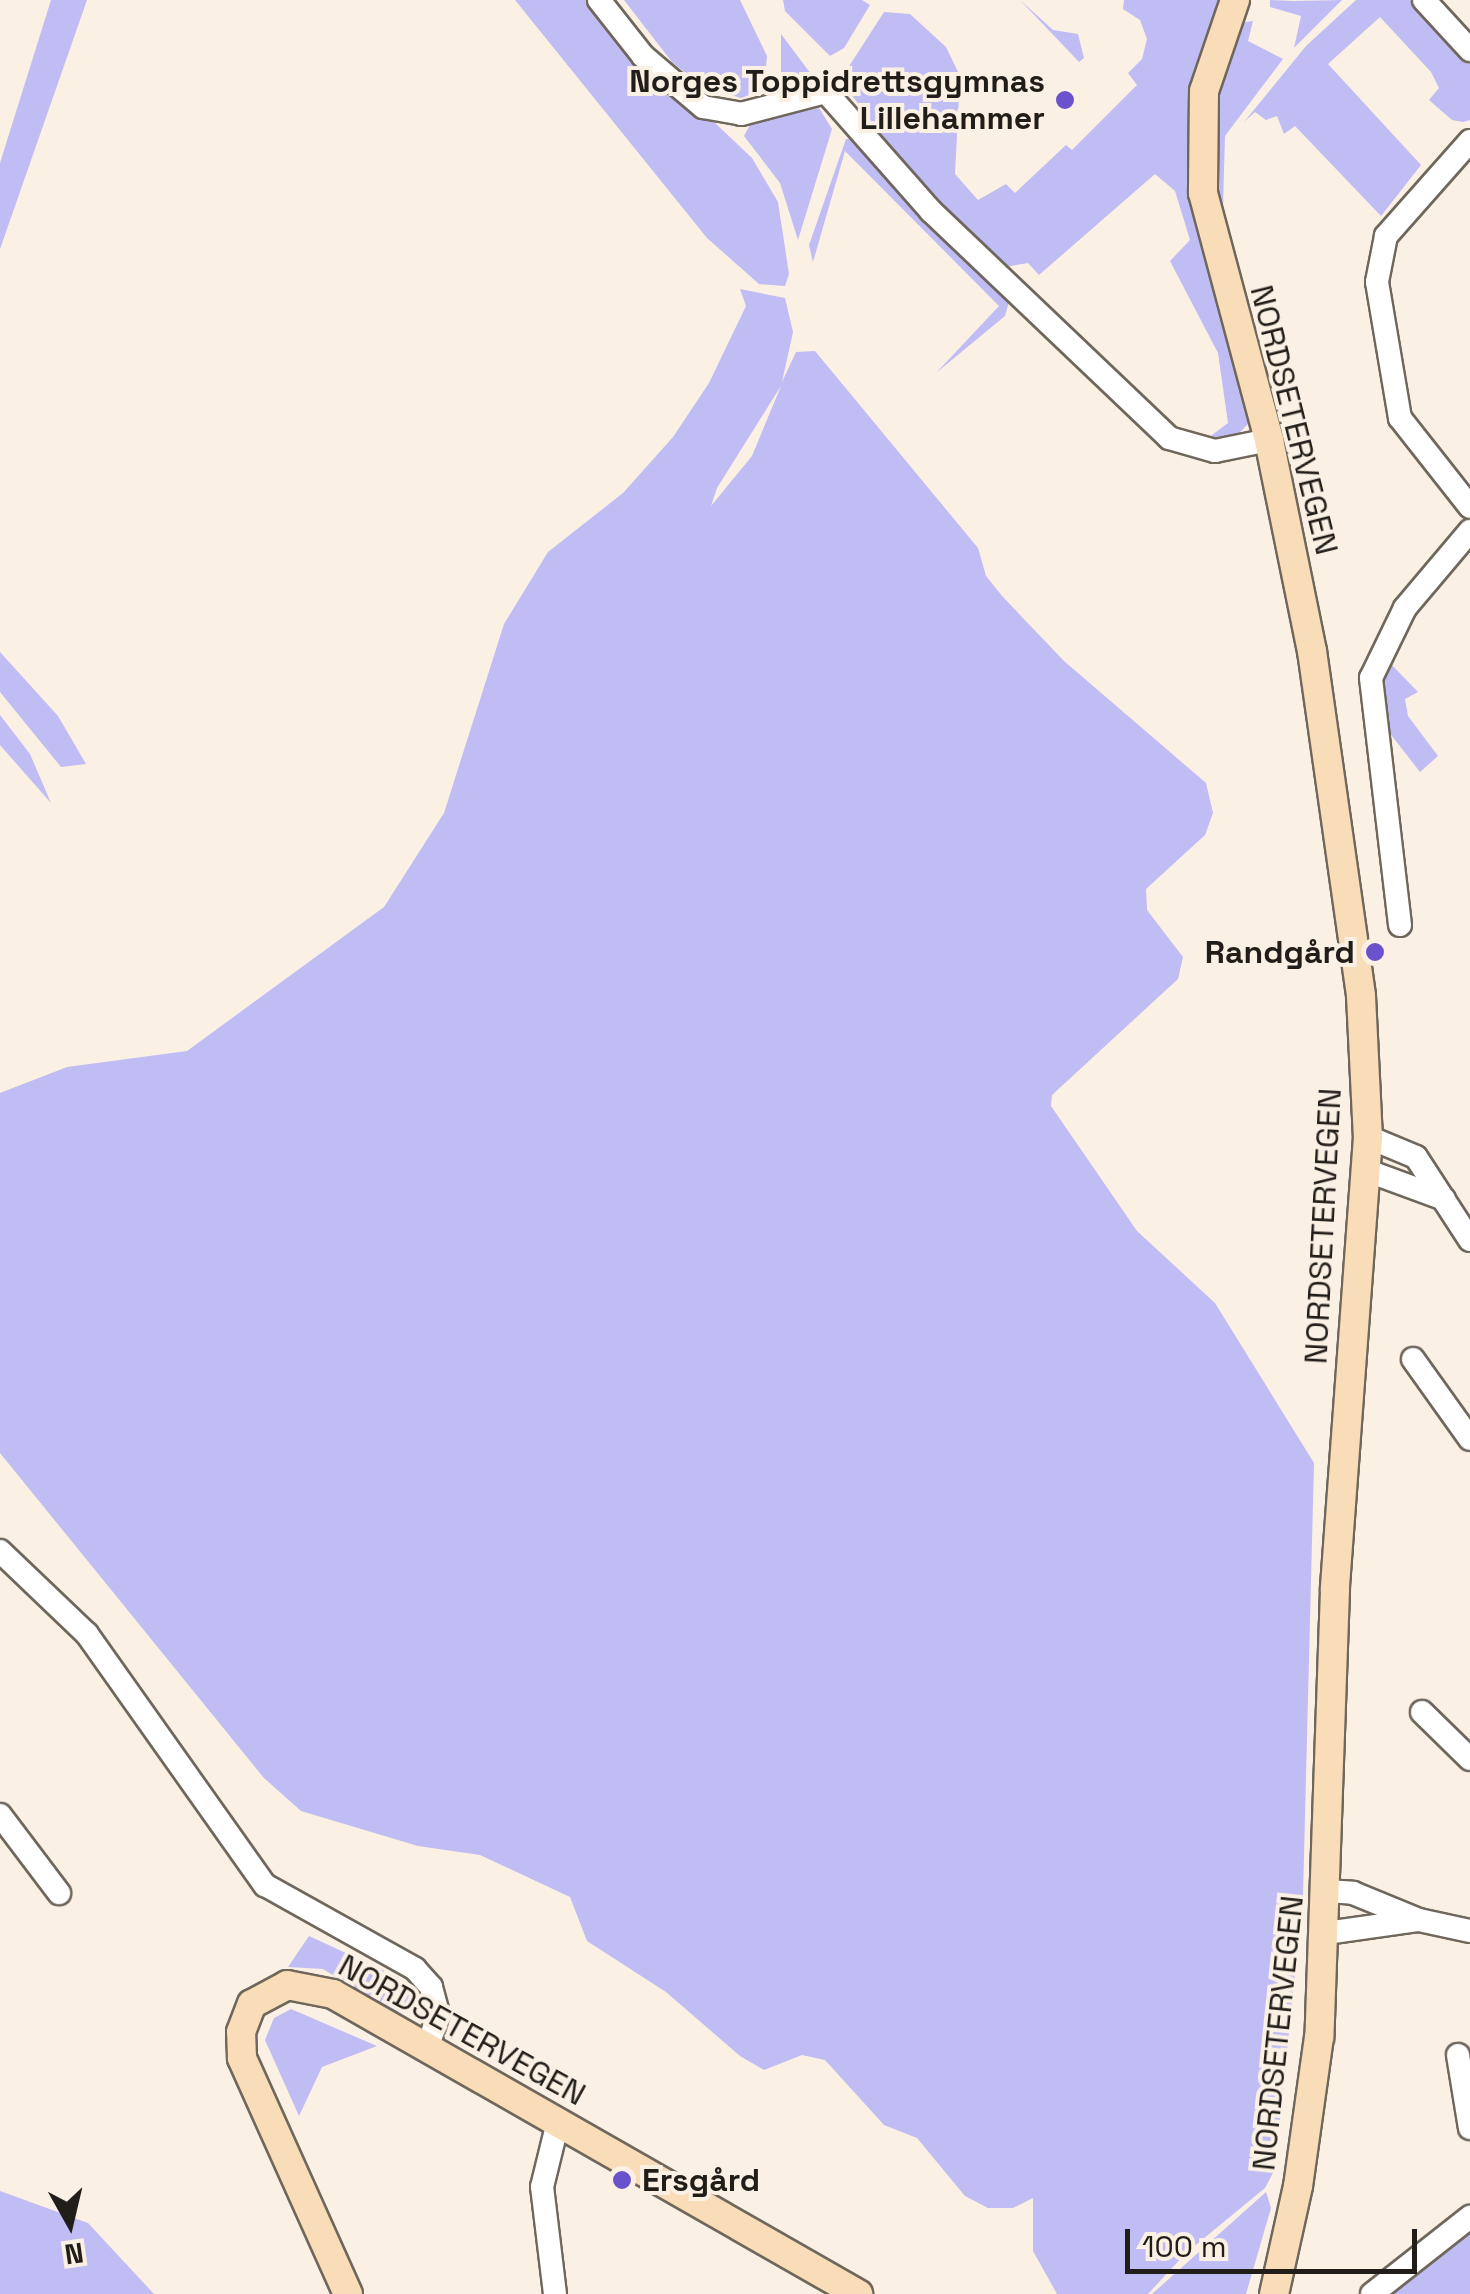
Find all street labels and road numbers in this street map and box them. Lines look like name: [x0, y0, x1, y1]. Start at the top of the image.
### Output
street label: NORDSETERVEGEN: [1242, 281, 1346, 559]
street label: NORDSETERVEGEN: [1297, 1087, 1349, 1365]
street label: NORDSETERVEGEN: [1244, 1893, 1312, 2173]
street label: NORDSETERVEGEN: [332, 1946, 592, 2114]

